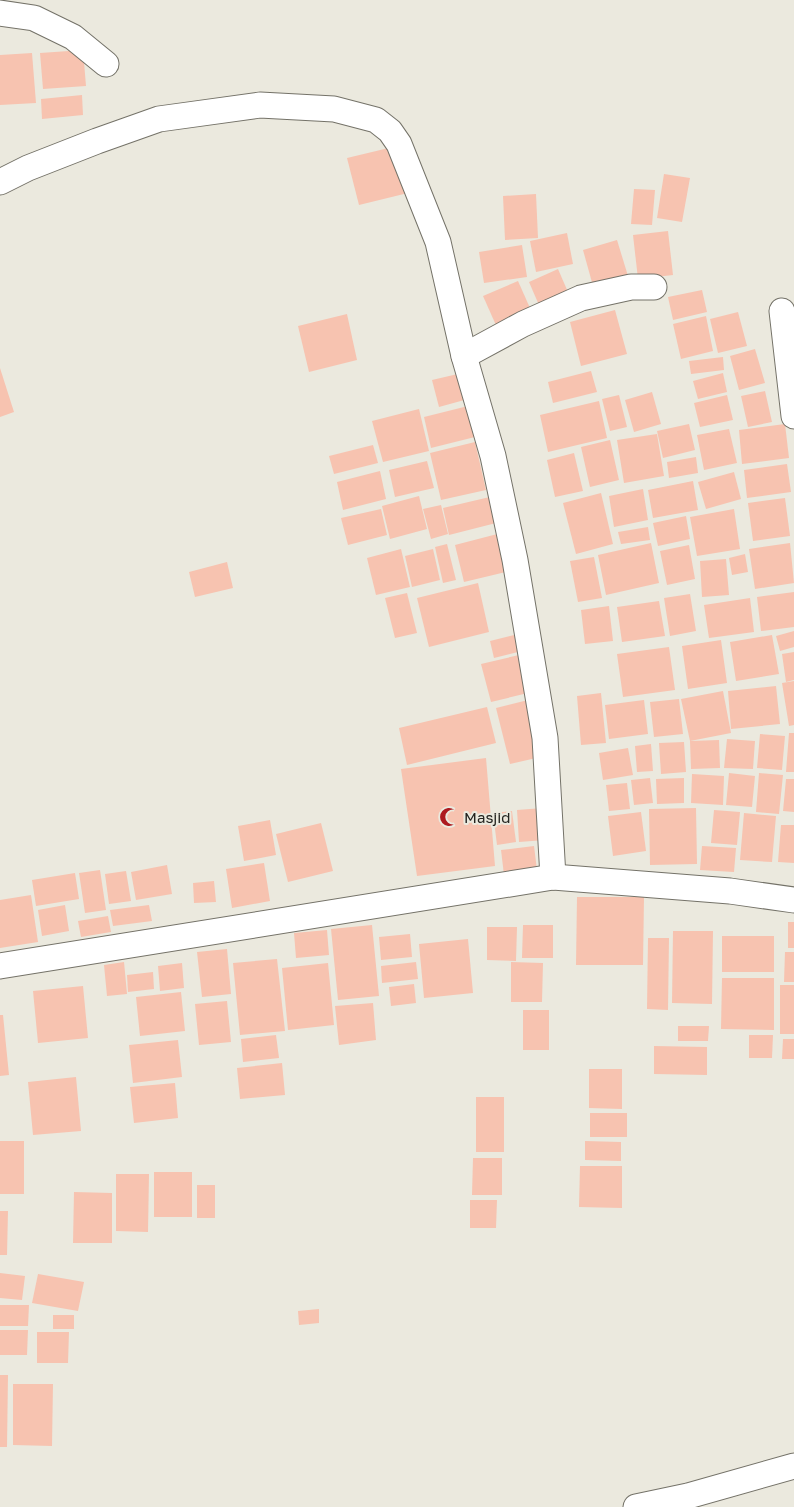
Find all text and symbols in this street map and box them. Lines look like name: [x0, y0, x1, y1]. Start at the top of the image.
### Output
mosque icon: Masjid: [438, 806, 460, 828]
place label: Masjid: [464, 808, 511, 826]

